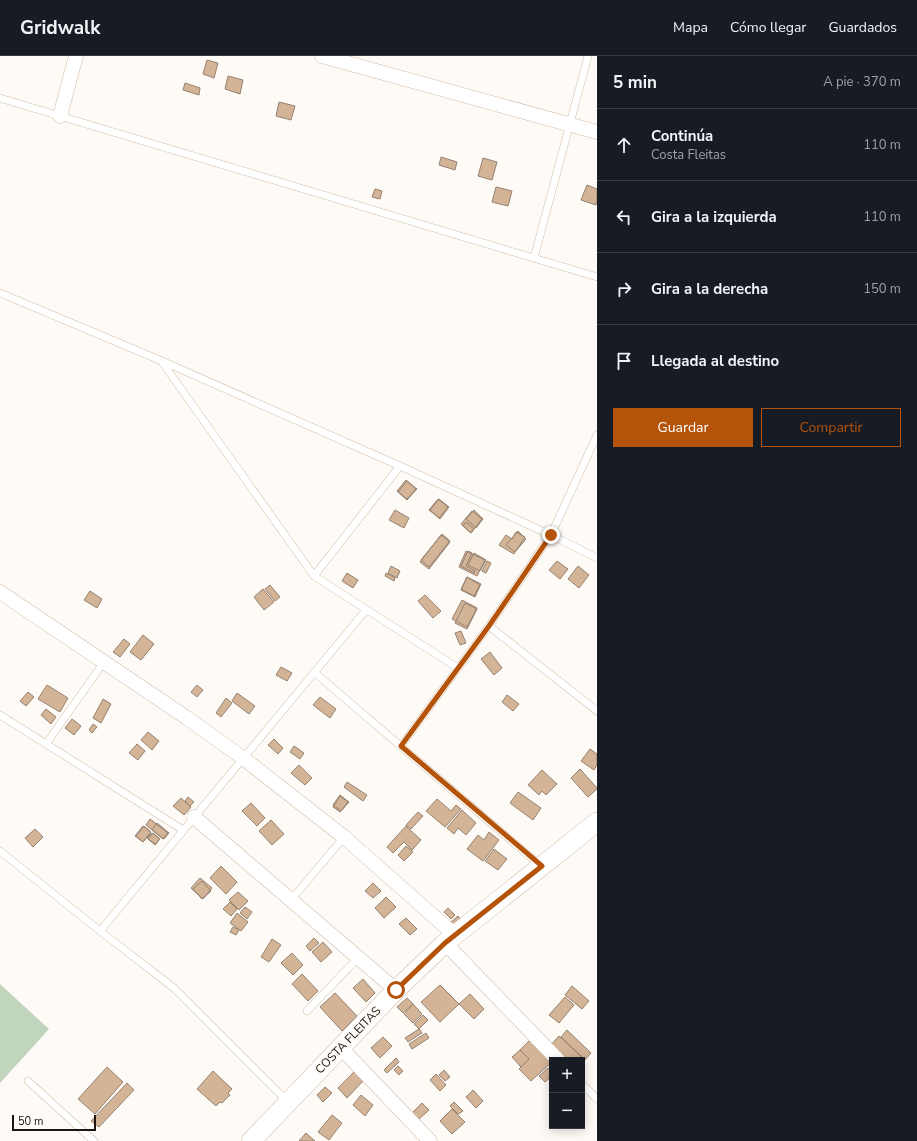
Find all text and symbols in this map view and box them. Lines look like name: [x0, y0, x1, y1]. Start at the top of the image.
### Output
text: Gridwalk: [20, 15, 100, 41]
text: Mapa: [673, 18, 708, 37]
text: Cómo llegar: [730, 18, 806, 37]
text: Guardados: [828, 18, 897, 37]
text: 5 min: [613, 71, 657, 94]
text: A pie · 370 m: [823, 73, 901, 91]
text: Continúa: [651, 126, 713, 146]
icon: ahead: [613, 134, 635, 156]
text: 110 m: [863, 136, 901, 154]
text: Costa Fleitas: [651, 146, 726, 164]
icon: left: [613, 206, 635, 228]
text: Gira a la izquierda: [651, 207, 777, 227]
text: 110 m: [863, 208, 901, 226]
icon: right: [613, 278, 635, 300]
text: Gira a la derecha: [651, 279, 768, 299]
text: 150 m: [863, 280, 901, 298]
icon: arrive: [613, 350, 635, 372]
text: Llegada al destino: [651, 351, 779, 371]
button: Guardar: [613, 408, 753, 447]
button: Compartir: [761, 408, 901, 447]
route end: [542, 526, 560, 544]
route start: [387, 981, 405, 999]
street label: COSTA FLEITAS: [312, 1003, 384, 1077]
map controls: [549, 1057, 585, 1129]
button: +: [549, 1057, 585, 1093]
button: −: [549, 1093, 585, 1129]
scale bar: [12, 1113, 96, 1132]
text: 50 m: [18, 1114, 43, 1129]

